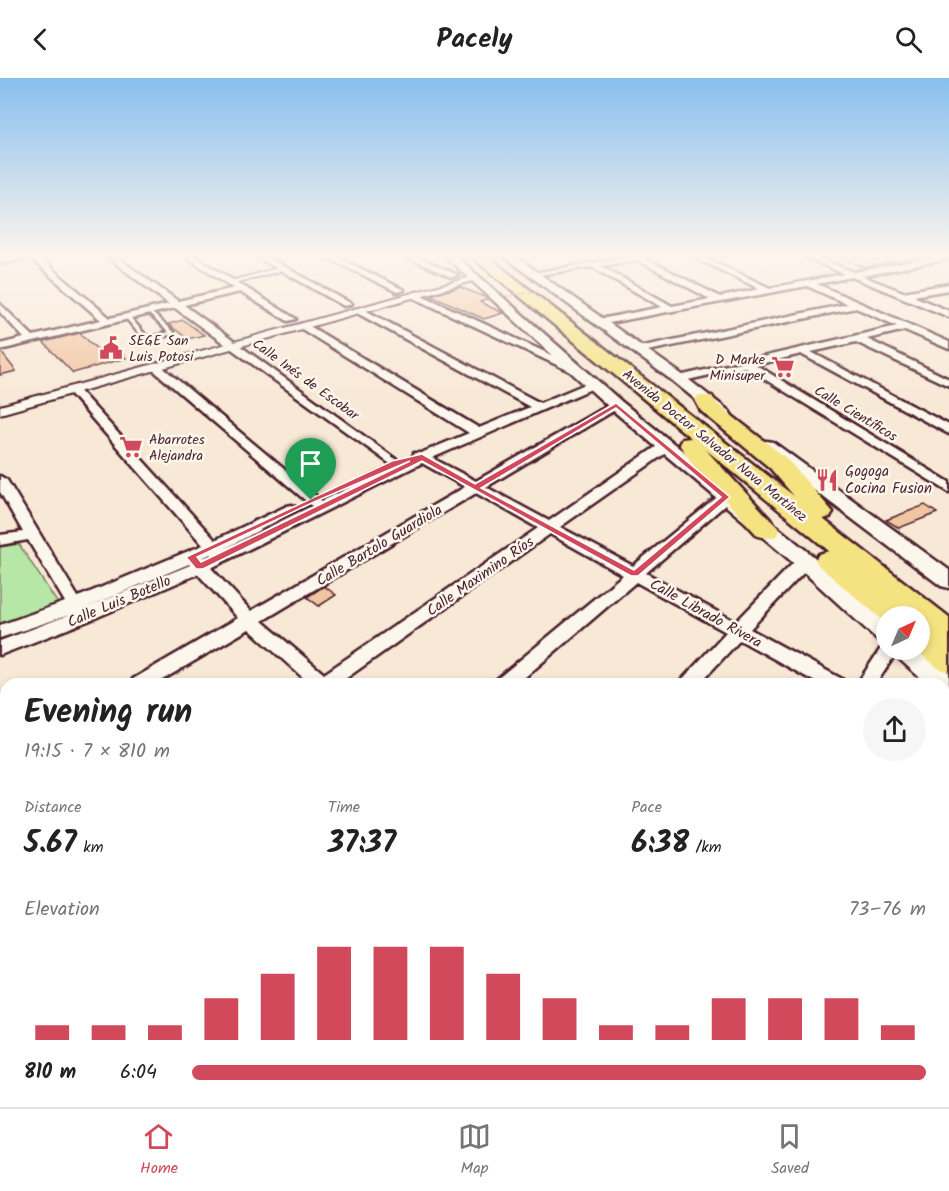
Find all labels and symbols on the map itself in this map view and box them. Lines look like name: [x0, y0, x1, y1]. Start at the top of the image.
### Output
place label: SEGE San Luis Potosi: [129, 330, 194, 368]
street label: Calle Inés de Escobar: [247, 333, 365, 427]
public building icon: SEGE San Luis Potosi: [98, 335, 124, 361]
place label: D Marke Minisuper: [710, 349, 766, 387]
supermarket icon: D Marke Minisuper: [770, 354, 796, 380]
street label: Avenida Doctor Salvador Nava Martínez: [617, 364, 812, 528]
street label: Calle Científicos: [810, 380, 901, 447]
place label: Abarrotes Alejandra: [149, 429, 205, 467]
supermarket icon: Abarrotes Alejandra: [118, 434, 144, 460]
pin: [285, 438, 336, 500]
place label: Gogoga Cocina Fusion: [845, 460, 932, 501]
restaurant icon: Gogoga Cocina Fusion: [814, 467, 840, 493]
street label: Calle Bartolo Guardiola: [312, 499, 447, 593]
street label: Calle Maximino Ríos: [422, 530, 540, 623]
street label: Calle Luis Botello: [64, 569, 175, 635]
street label: Calle Librado Rivera: [645, 573, 766, 655]
north arrow: [876, 606, 930, 660]

